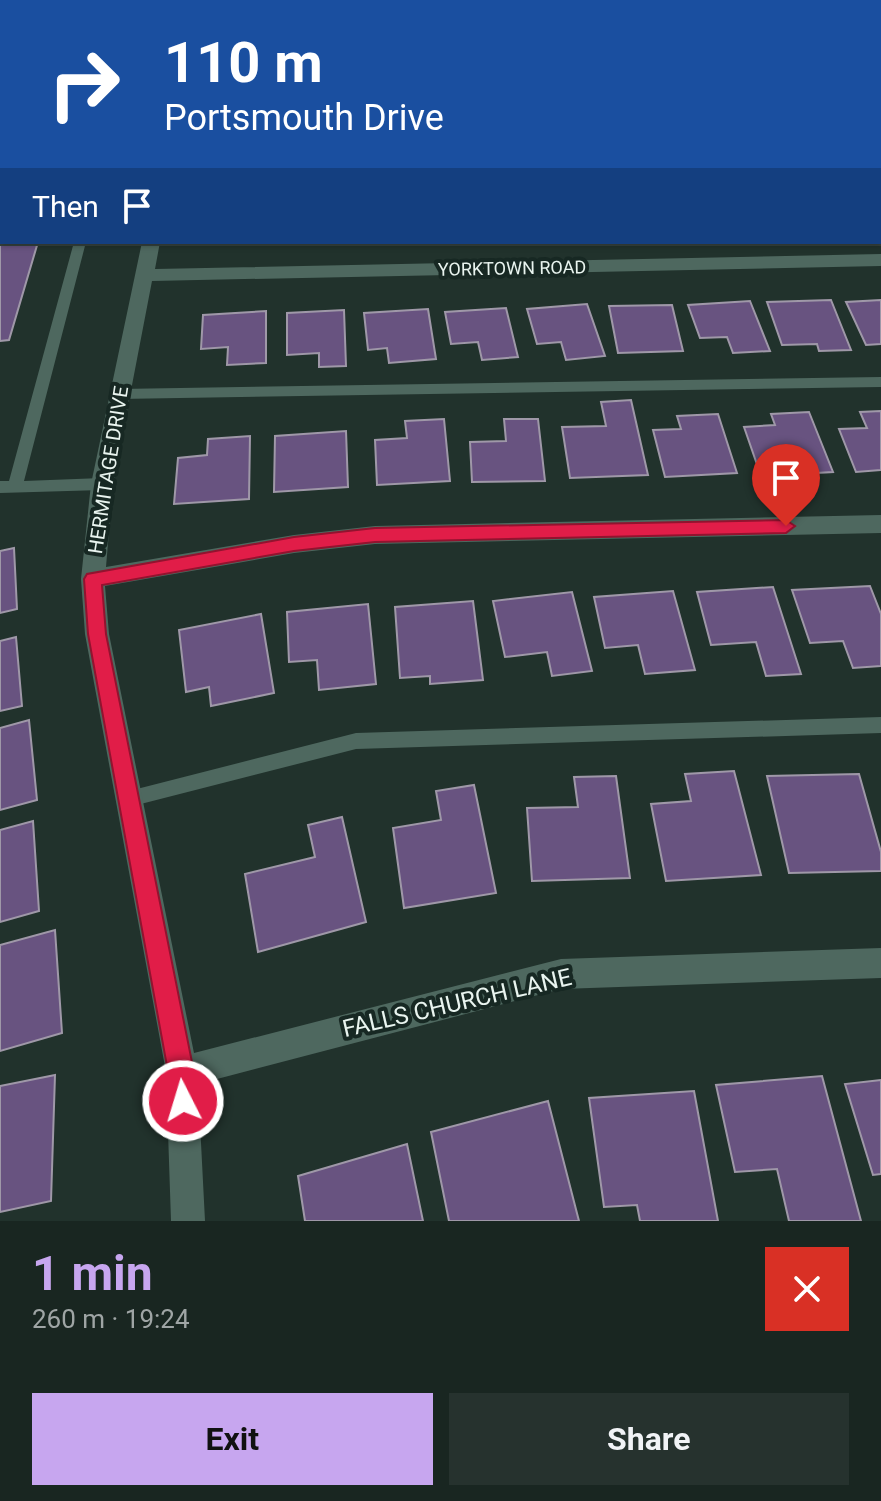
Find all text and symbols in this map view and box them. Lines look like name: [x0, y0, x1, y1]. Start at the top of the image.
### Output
text: 110 m: [164, 30, 323, 96]
icon: right: [32, 32, 136, 136]
text: Portsmouth Drive: [164, 97, 444, 139]
icon: arrive: [115, 184, 159, 228]
text: Then: [32, 189, 99, 224]
street label: YORKTOWN ROAD: [438, 256, 586, 280]
street label: HERMITAGE DRIVE: [83, 384, 133, 556]
pin: [752, 444, 820, 526]
icon: arrive: [764, 456, 808, 500]
street label: FALLS CHURCH LANE: [340, 963, 574, 1043]
position arrow: [141, 1059, 225, 1143]
text: 1 min: [32, 1245, 153, 1302]
button: close: [765, 1247, 849, 1331]
text: 260 m · 19:24: [32, 1304, 190, 1334]
button: Exit: [32, 1393, 433, 1485]
button: Share: [449, 1393, 849, 1485]

